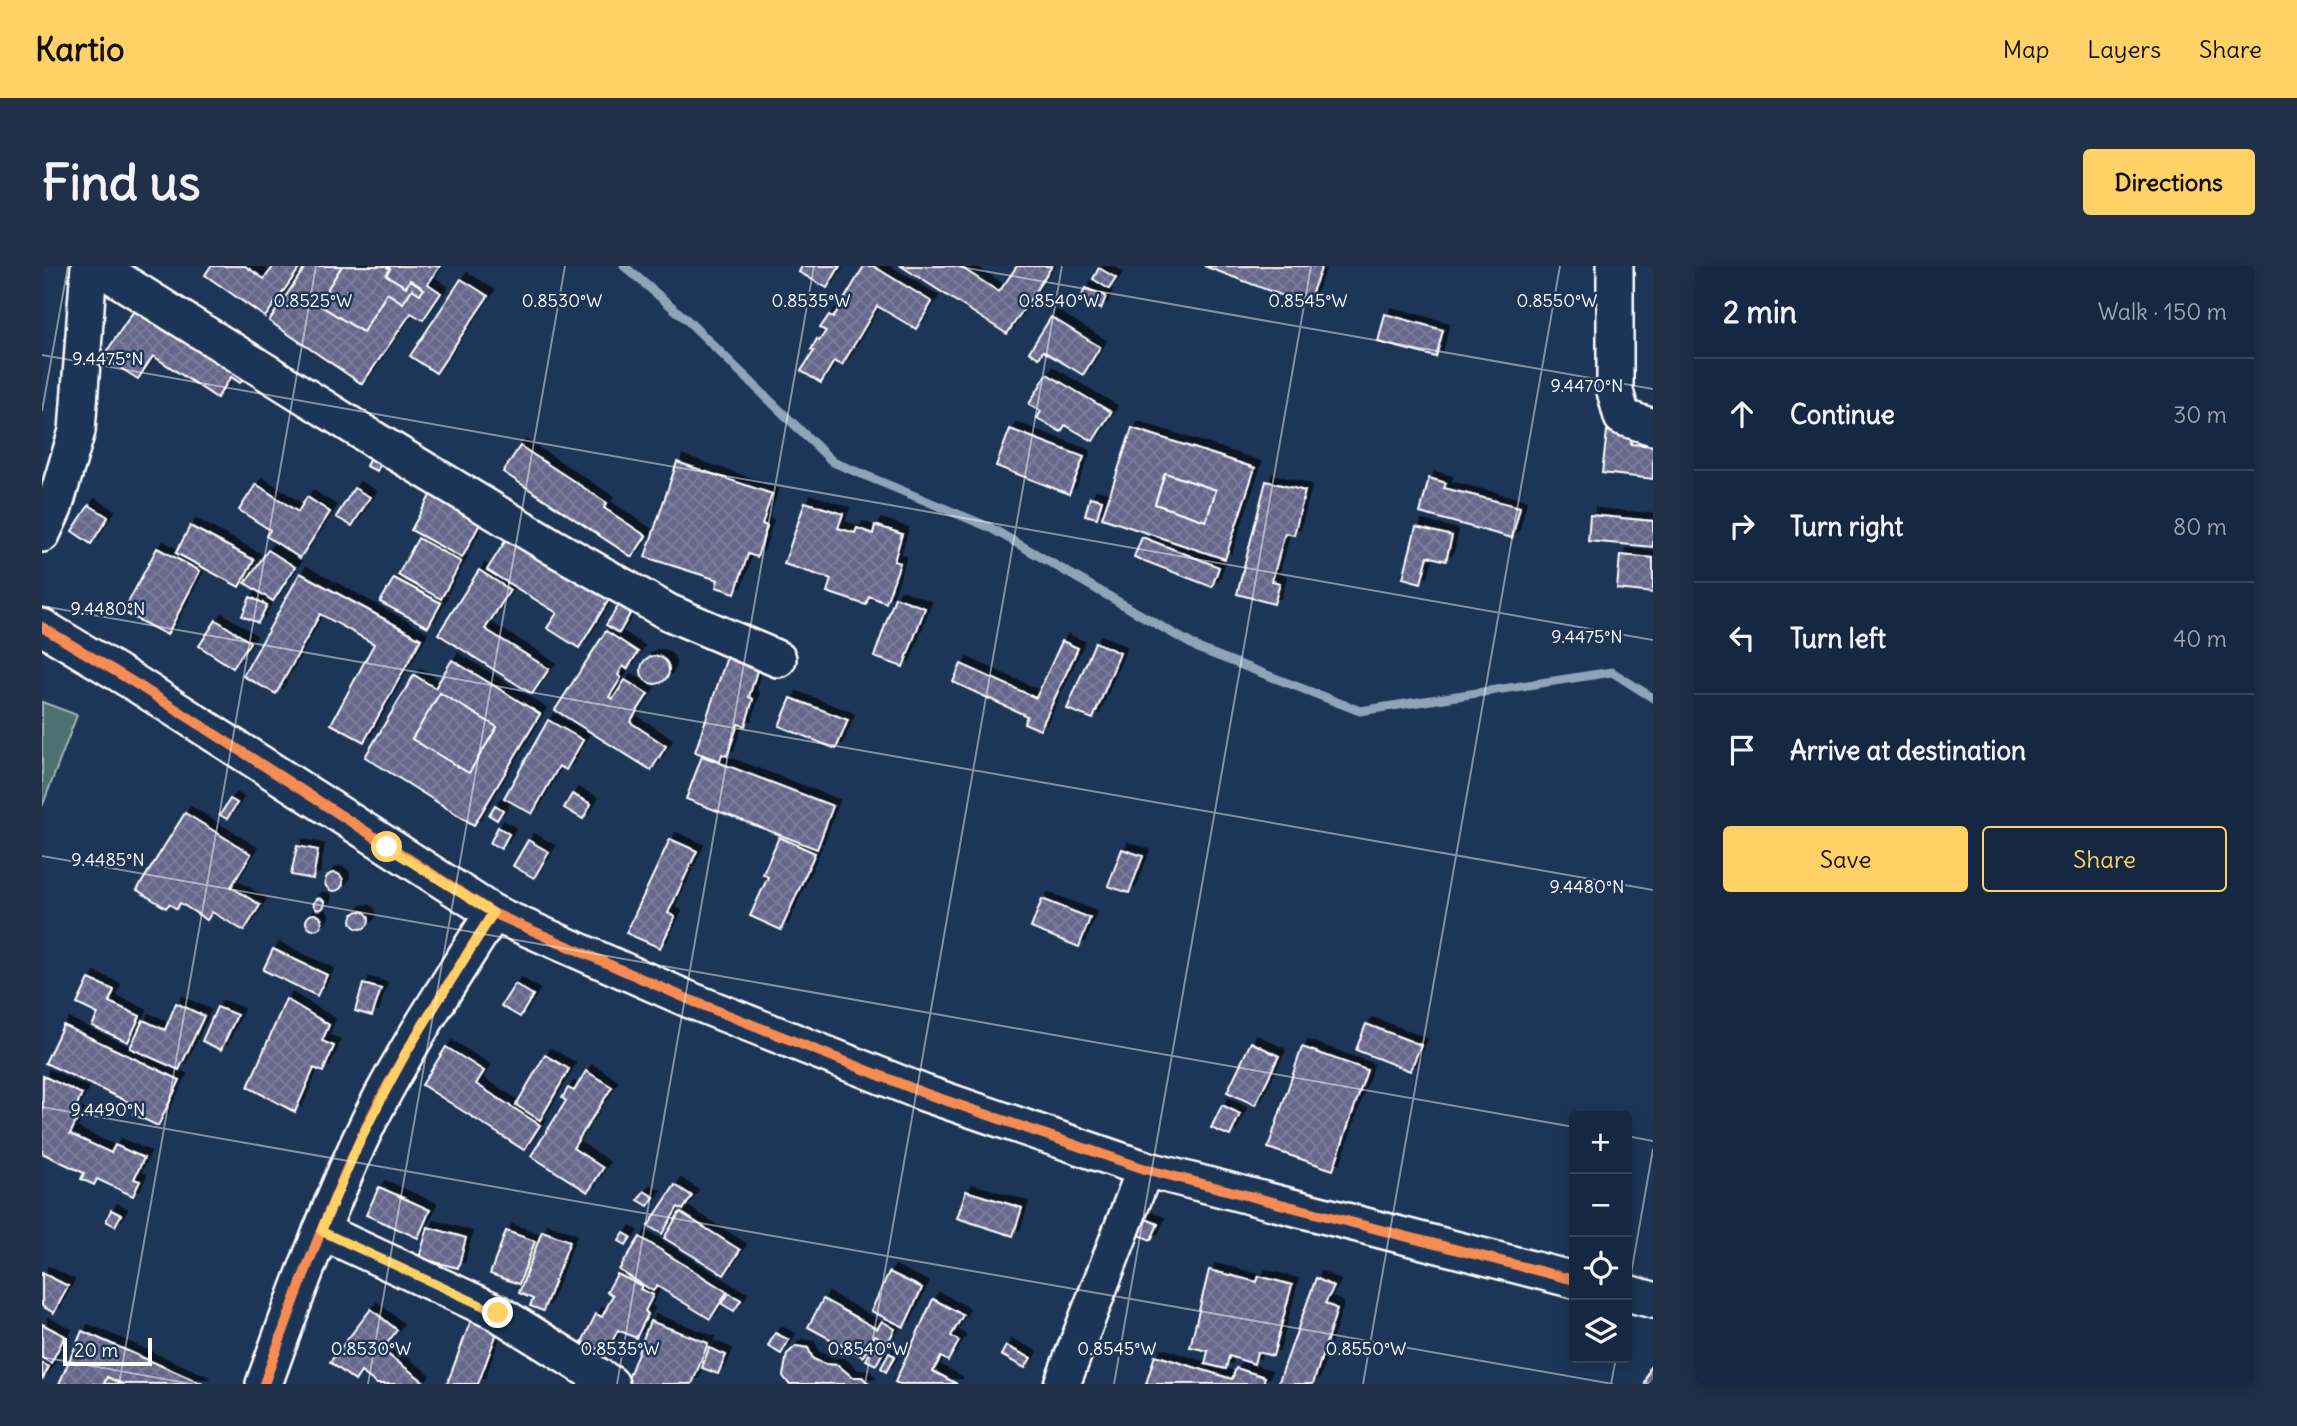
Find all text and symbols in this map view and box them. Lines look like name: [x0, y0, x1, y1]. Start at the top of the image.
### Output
text: Kartio: [35, 28, 125, 70]
text: Map: [2003, 34, 2049, 64]
text: Layers: [2087, 34, 2161, 64]
text: Share: [2199, 34, 2262, 64]
button: Directions: [2083, 149, 2255, 215]
text: Find us: [42, 152, 200, 213]
text: 0.8525°W: [274, 289, 352, 312]
text: 0.8530°W: [522, 289, 602, 312]
text: 0.8535°W: [771, 289, 851, 312]
text: 0.8540°W: [1019, 289, 1099, 312]
text: 0.8545°W: [1268, 289, 1348, 312]
text: 0.8550°W: [1517, 289, 1597, 312]
text: 2 min: [1723, 293, 1797, 331]
text: Walk · 150 m: [2098, 297, 2227, 326]
text: 9.4475°N: [72, 347, 144, 370]
text: 9.4470°N: [1550, 374, 1624, 397]
icon: ahead: [1723, 395, 1761, 433]
text: Continue: [1790, 398, 1895, 431]
text: 30 m: [2173, 400, 2227, 429]
icon: right: [1723, 507, 1761, 545]
text: Turn right: [1790, 510, 1903, 543]
text: 80 m: [2173, 512, 2227, 541]
text: 9.4480°N: [71, 597, 145, 620]
icon: left: [1723, 619, 1761, 657]
text: Turn left: [1790, 622, 1886, 655]
text: 40 m: [2173, 624, 2227, 653]
text: 9.4475°N: [1551, 625, 1623, 648]
icon: arrive: [1723, 731, 1761, 769]
text: Arrive at destination: [1790, 734, 2026, 767]
button: Save: [1723, 826, 1968, 892]
button: Share: [1982, 826, 2227, 892]
route start: [371, 831, 402, 862]
text: 9.4485°N: [71, 848, 145, 871]
text: 9.4480°N: [1550, 875, 1624, 898]
text: 9.4490°N: [71, 1098, 145, 1121]
map controls: [1569, 1111, 1632, 1363]
button: +: [1569, 1111, 1632, 1174]
button: −: [1569, 1174, 1632, 1237]
button: locate: [1569, 1237, 1632, 1300]
route end: [482, 1297, 513, 1328]
button: layers: [1569, 1300, 1632, 1363]
scale bar: [63, 1335, 152, 1367]
text: 0.8530°W: [331, 1337, 411, 1360]
text: 0.8535°W: [580, 1337, 660, 1360]
text: 0.8540°W: [828, 1337, 908, 1360]
text: 0.8545°W: [1077, 1337, 1157, 1360]
text: 0.8550°W: [1326, 1337, 1406, 1360]
text: 20 m: [74, 1338, 118, 1362]

